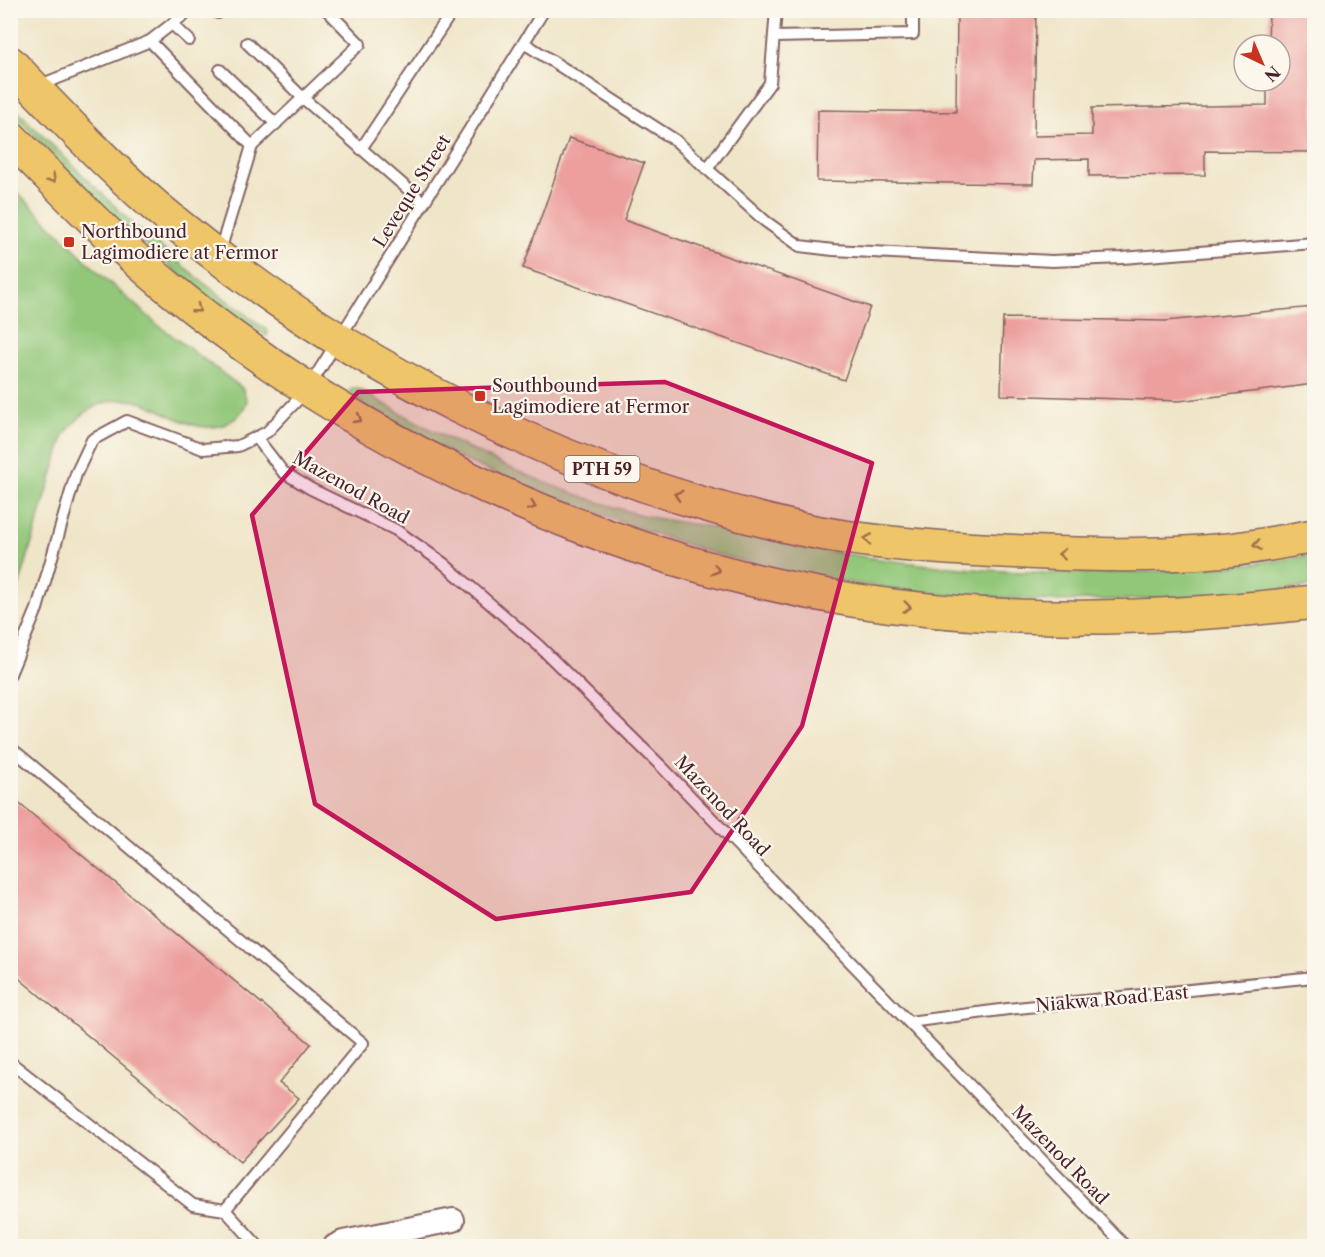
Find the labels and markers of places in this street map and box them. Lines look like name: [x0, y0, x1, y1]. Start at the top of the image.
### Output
place label: Northbound Lagimodiere at Fermor: [81, 221, 279, 264]
marker: Northbound Lagimodiere at Fermor: [62, 235, 76, 249]
place label: Southbound Lagimodiere at Fermor: [492, 375, 690, 418]
marker: Southbound Lagimodiere at Fermor: [473, 389, 487, 403]

